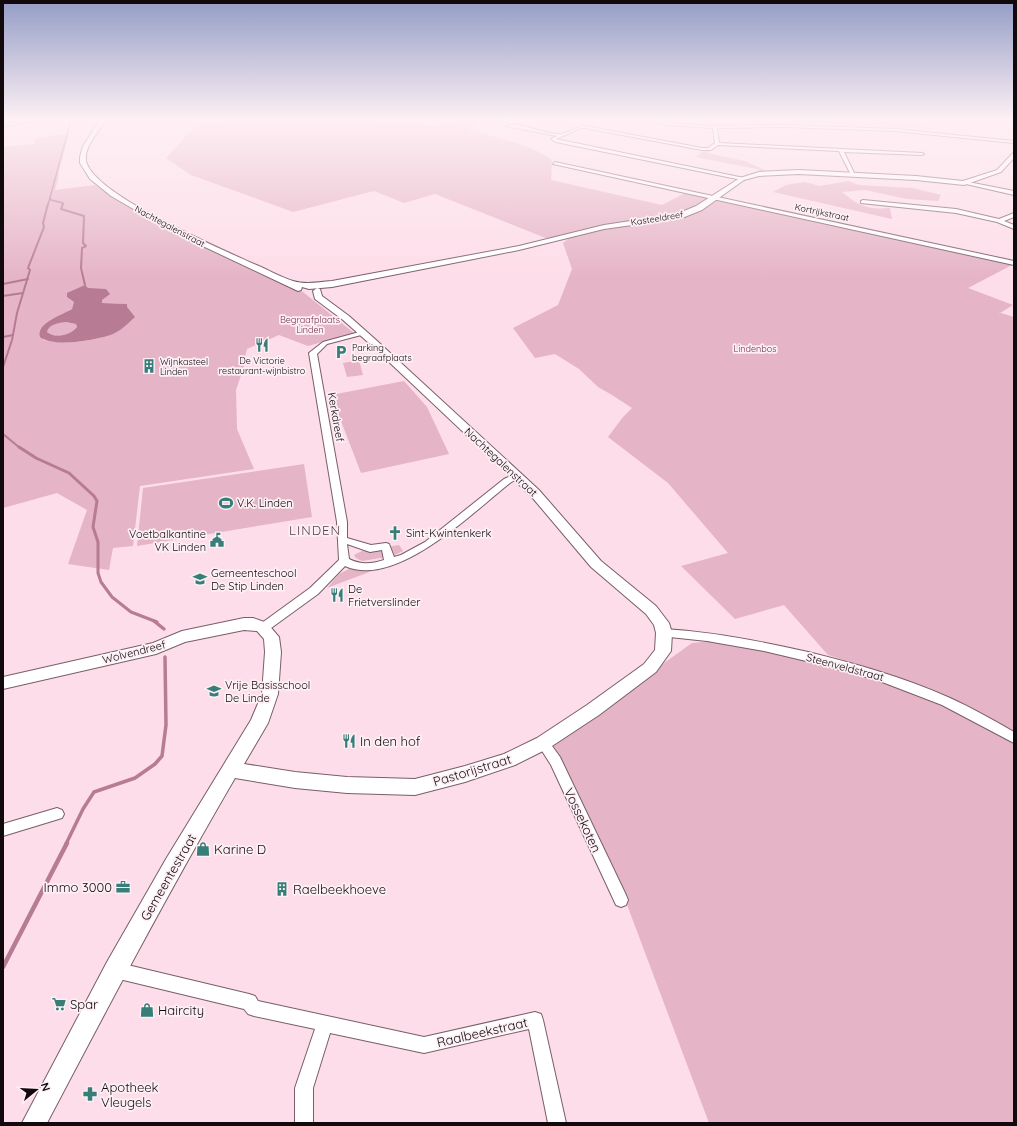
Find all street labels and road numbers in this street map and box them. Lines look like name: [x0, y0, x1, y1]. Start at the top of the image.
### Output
street label: Kortrijkstraat: [794, 201, 850, 223]
street label: Nachtegalenstraat: [133, 203, 207, 249]
street label: Kasteeldreef: [630, 208, 685, 228]
street label: Kerkdreef: [325, 391, 347, 443]
street label: Nachtegalenstraat: [461, 424, 541, 500]
street label: Wolvendreef: [101, 637, 167, 667]
street label: Steenveldstraat: [805, 650, 886, 684]
street label: Pastorijstraat: [431, 751, 513, 789]
street label: Vossekoten: [561, 785, 605, 855]
street label: Gemeentestraat: [137, 831, 199, 923]
street label: Raalbeekstraat: [435, 1014, 529, 1050]

